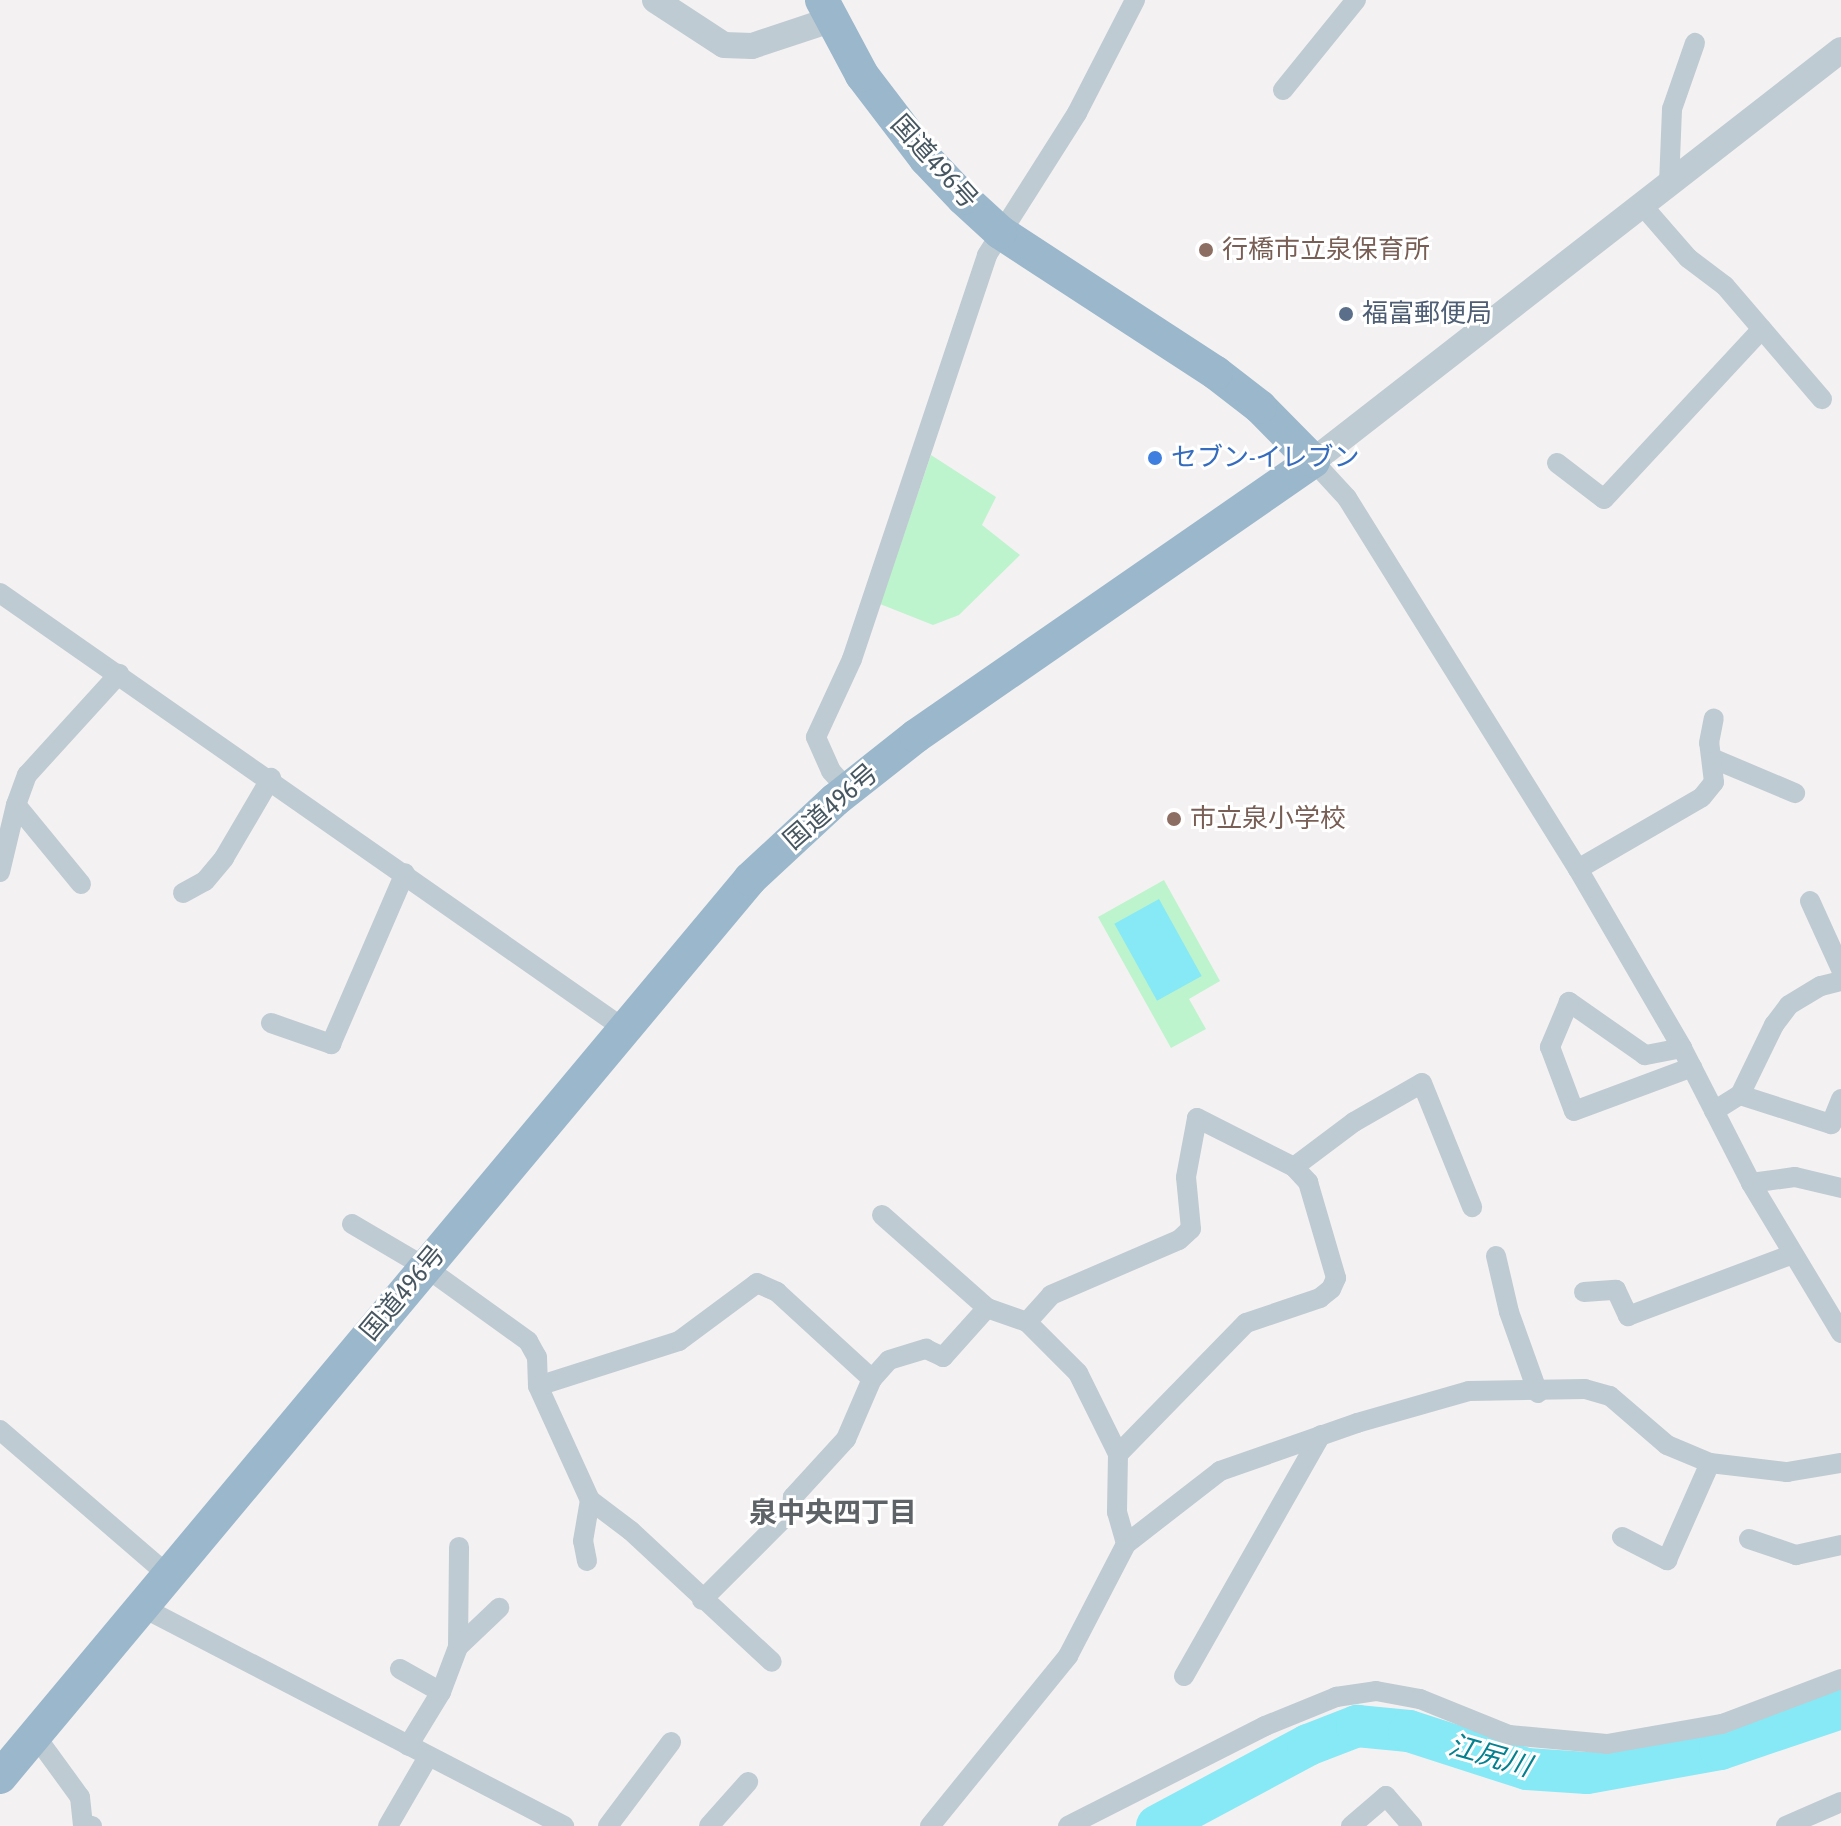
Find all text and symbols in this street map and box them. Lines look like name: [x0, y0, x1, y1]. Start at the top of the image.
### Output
street label: 国道496号: [884, 109, 984, 215]
place label: 行橋市立泉保育所: [1222, 234, 1430, 266]
marker: 行橋市立泉保育所: [1197, 241, 1215, 259]
place label: 福富郵便局: [1362, 298, 1492, 330]
marker: 福富郵便局: [1337, 305, 1355, 323]
place label: セブン-イレブン: [1171, 442, 1359, 474]
marker: セブン-イレブン: [1146, 449, 1164, 467]
street label: 国道496号: [777, 758, 885, 856]
place label: 市立泉小学校: [1190, 803, 1346, 835]
marker: 市立泉小学校: [1165, 810, 1183, 828]
street label: 国道496号: [354, 1239, 452, 1347]
district label: 泉中央四丁目: [749, 1495, 917, 1529]
water label: 江尻川: [1445, 1727, 1535, 1783]

